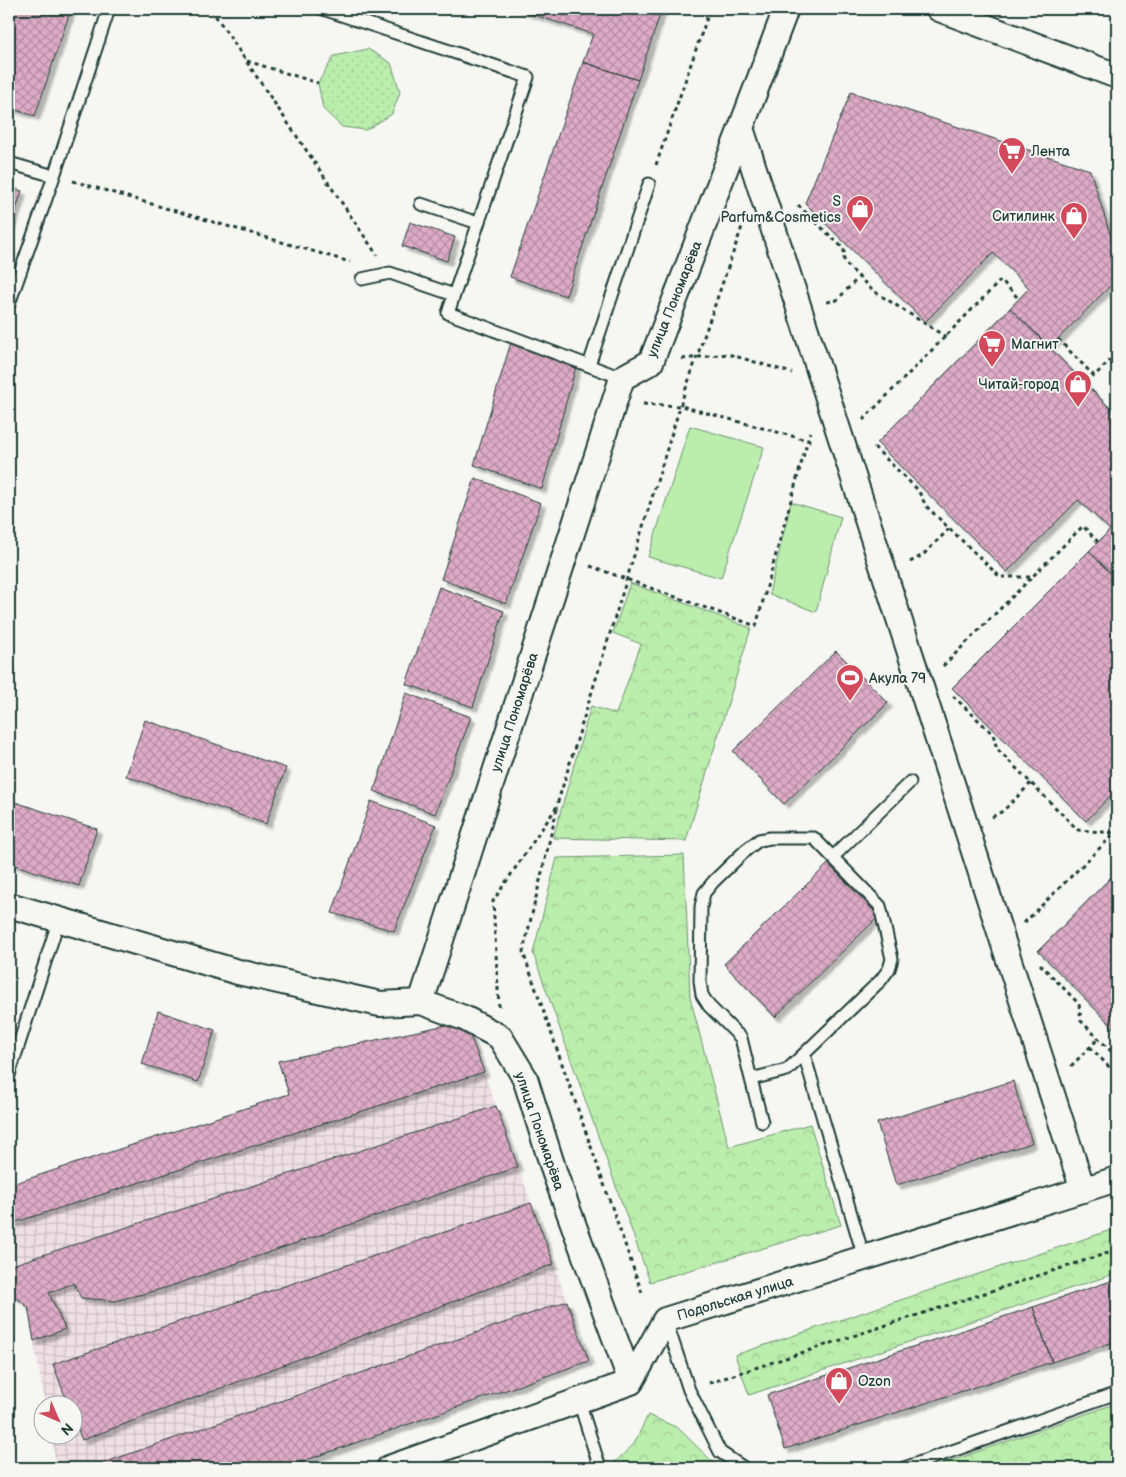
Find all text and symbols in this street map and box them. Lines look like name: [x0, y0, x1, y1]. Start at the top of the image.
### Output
supermarket icon: Лента: [997, 136, 1027, 175]
place label: Лента: [1030, 143, 1071, 160]
place label: S Parfum&Cosmetics: [720, 193, 841, 226]
shop icon: S Parfum&Cosmetics: [845, 194, 875, 233]
shop icon: Ситилинк: [1059, 201, 1089, 240]
place label: Ситилинк: [992, 208, 1056, 225]
street label: улица Пономарёва: [643, 238, 706, 360]
supermarket icon: Магнит: [977, 329, 1007, 368]
place label: Магнит: [1011, 336, 1059, 353]
shop icon: Читай-город: [1063, 369, 1093, 408]
place label: Читай-город: [979, 376, 1059, 393]
street label: улица Пономарёва: [487, 650, 542, 774]
sports icon: Акула 79: [835, 663, 865, 702]
place label: Акула 79: [868, 670, 926, 687]
street label: улица Пономарёва: [511, 1070, 568, 1193]
street label: Подольская улица: [675, 1273, 796, 1324]
shop icon: Ozon: [824, 1366, 854, 1405]
place label: Ozon: [858, 1373, 891, 1390]
north arrow: [32, 1394, 82, 1444]
text: N: [57, 1419, 77, 1439]

